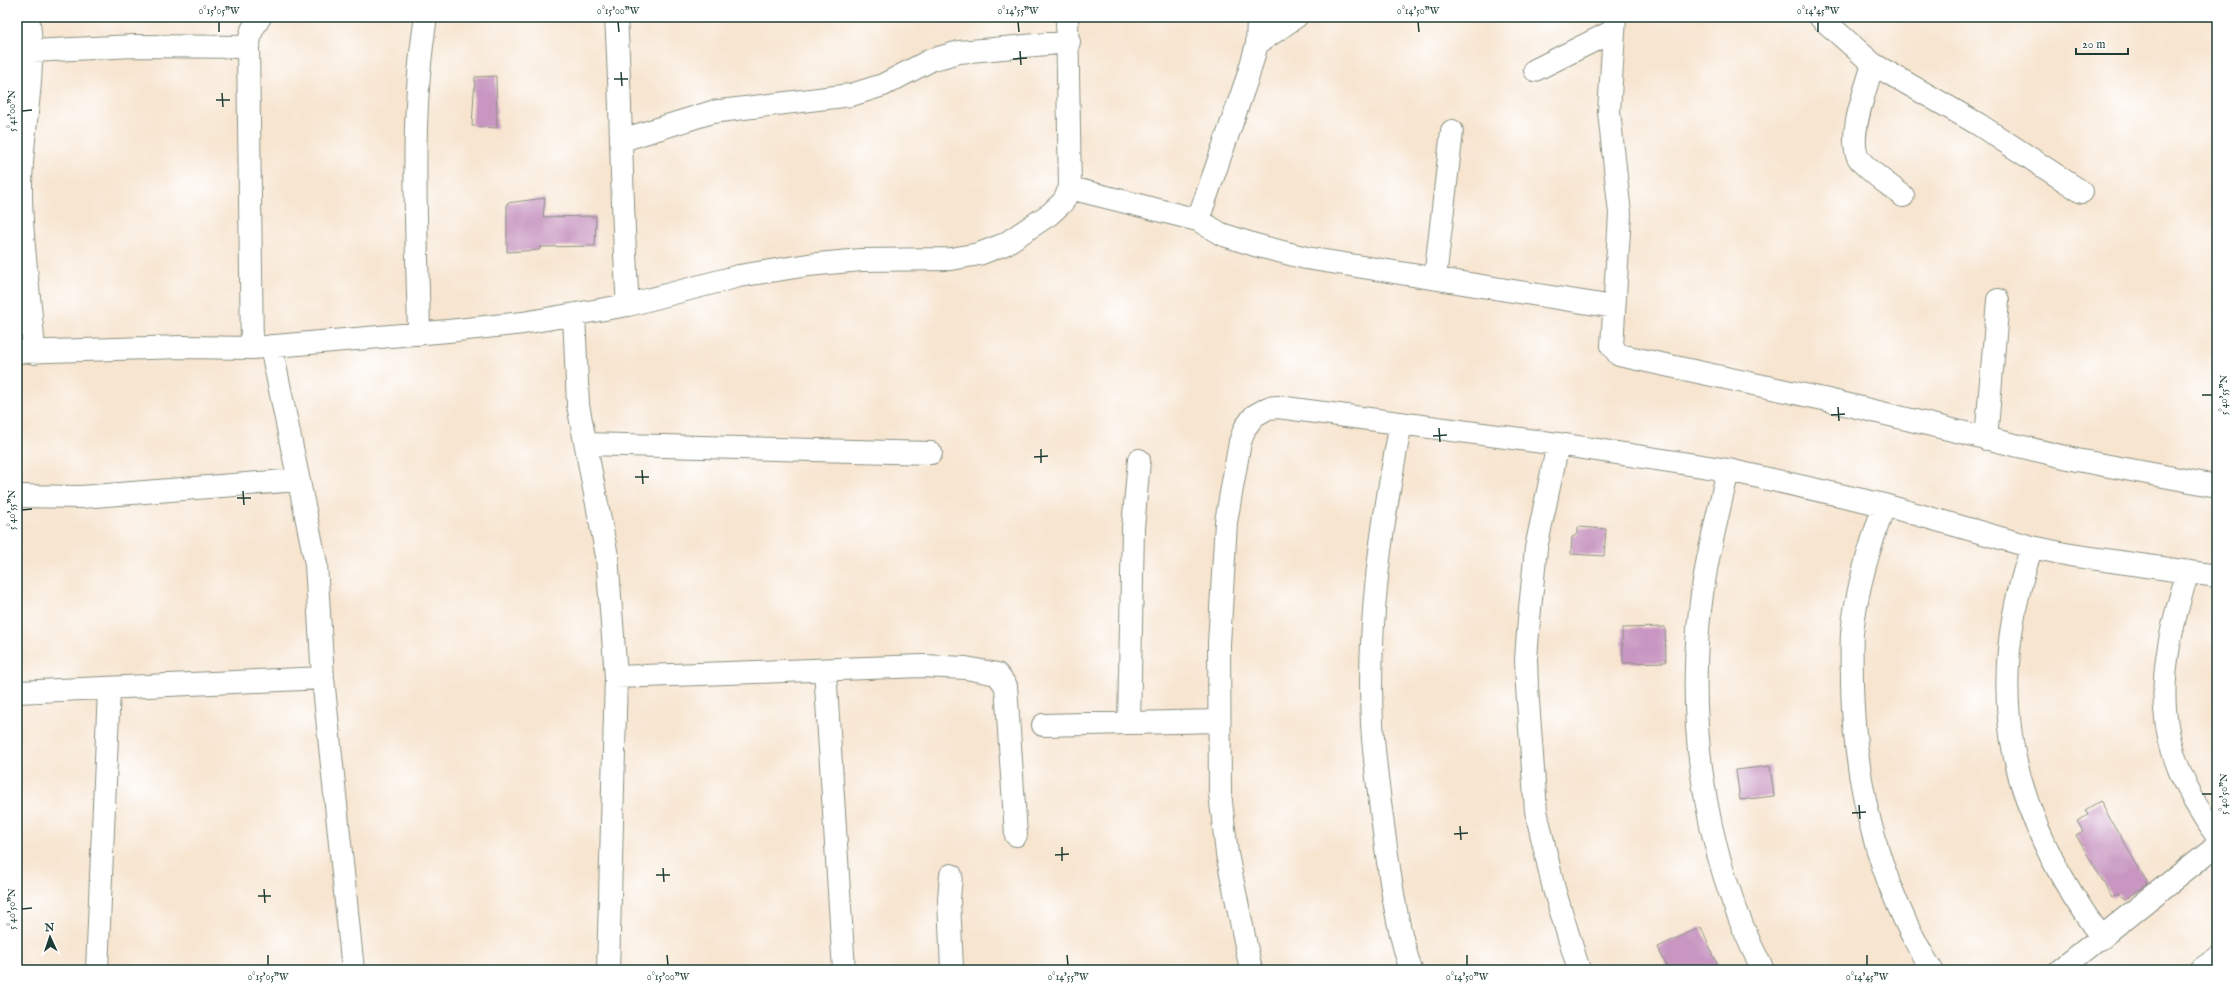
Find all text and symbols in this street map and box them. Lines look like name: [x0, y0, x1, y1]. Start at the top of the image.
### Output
text: 0°15'05"W: [198, 5, 240, 18]
text: 0°15'00"W: [597, 5, 640, 18]
text: 0°14'55"W: [997, 5, 1039, 18]
text: 0°14'50"W: [1397, 5, 1440, 18]
text: 0°14'45"W: [1797, 5, 1840, 18]
scale bar: [2076, 30, 2128, 56]
text: 20 m: [2082, 37, 2105, 52]
text: 5°41'00"N: [6, 90, 19, 132]
text: 5°40'55"N: [2218, 375, 2231, 415]
text: 5°40'55"N: [6, 490, 19, 530]
text: 5°40'50"N: [2218, 773, 2231, 815]
text: 5°40'50"N: [6, 888, 19, 930]
north arrow: [30, 917, 70, 957]
text: N: [43, 921, 55, 935]
text: 0°15'05"W: [247, 971, 289, 984]
text: 0°15'00"W: [647, 971, 690, 984]
text: 0°14'55"W: [1047, 971, 1089, 984]
text: 0°14'50"W: [1446, 971, 1489, 984]
text: 0°14'45"W: [1846, 971, 1889, 984]

